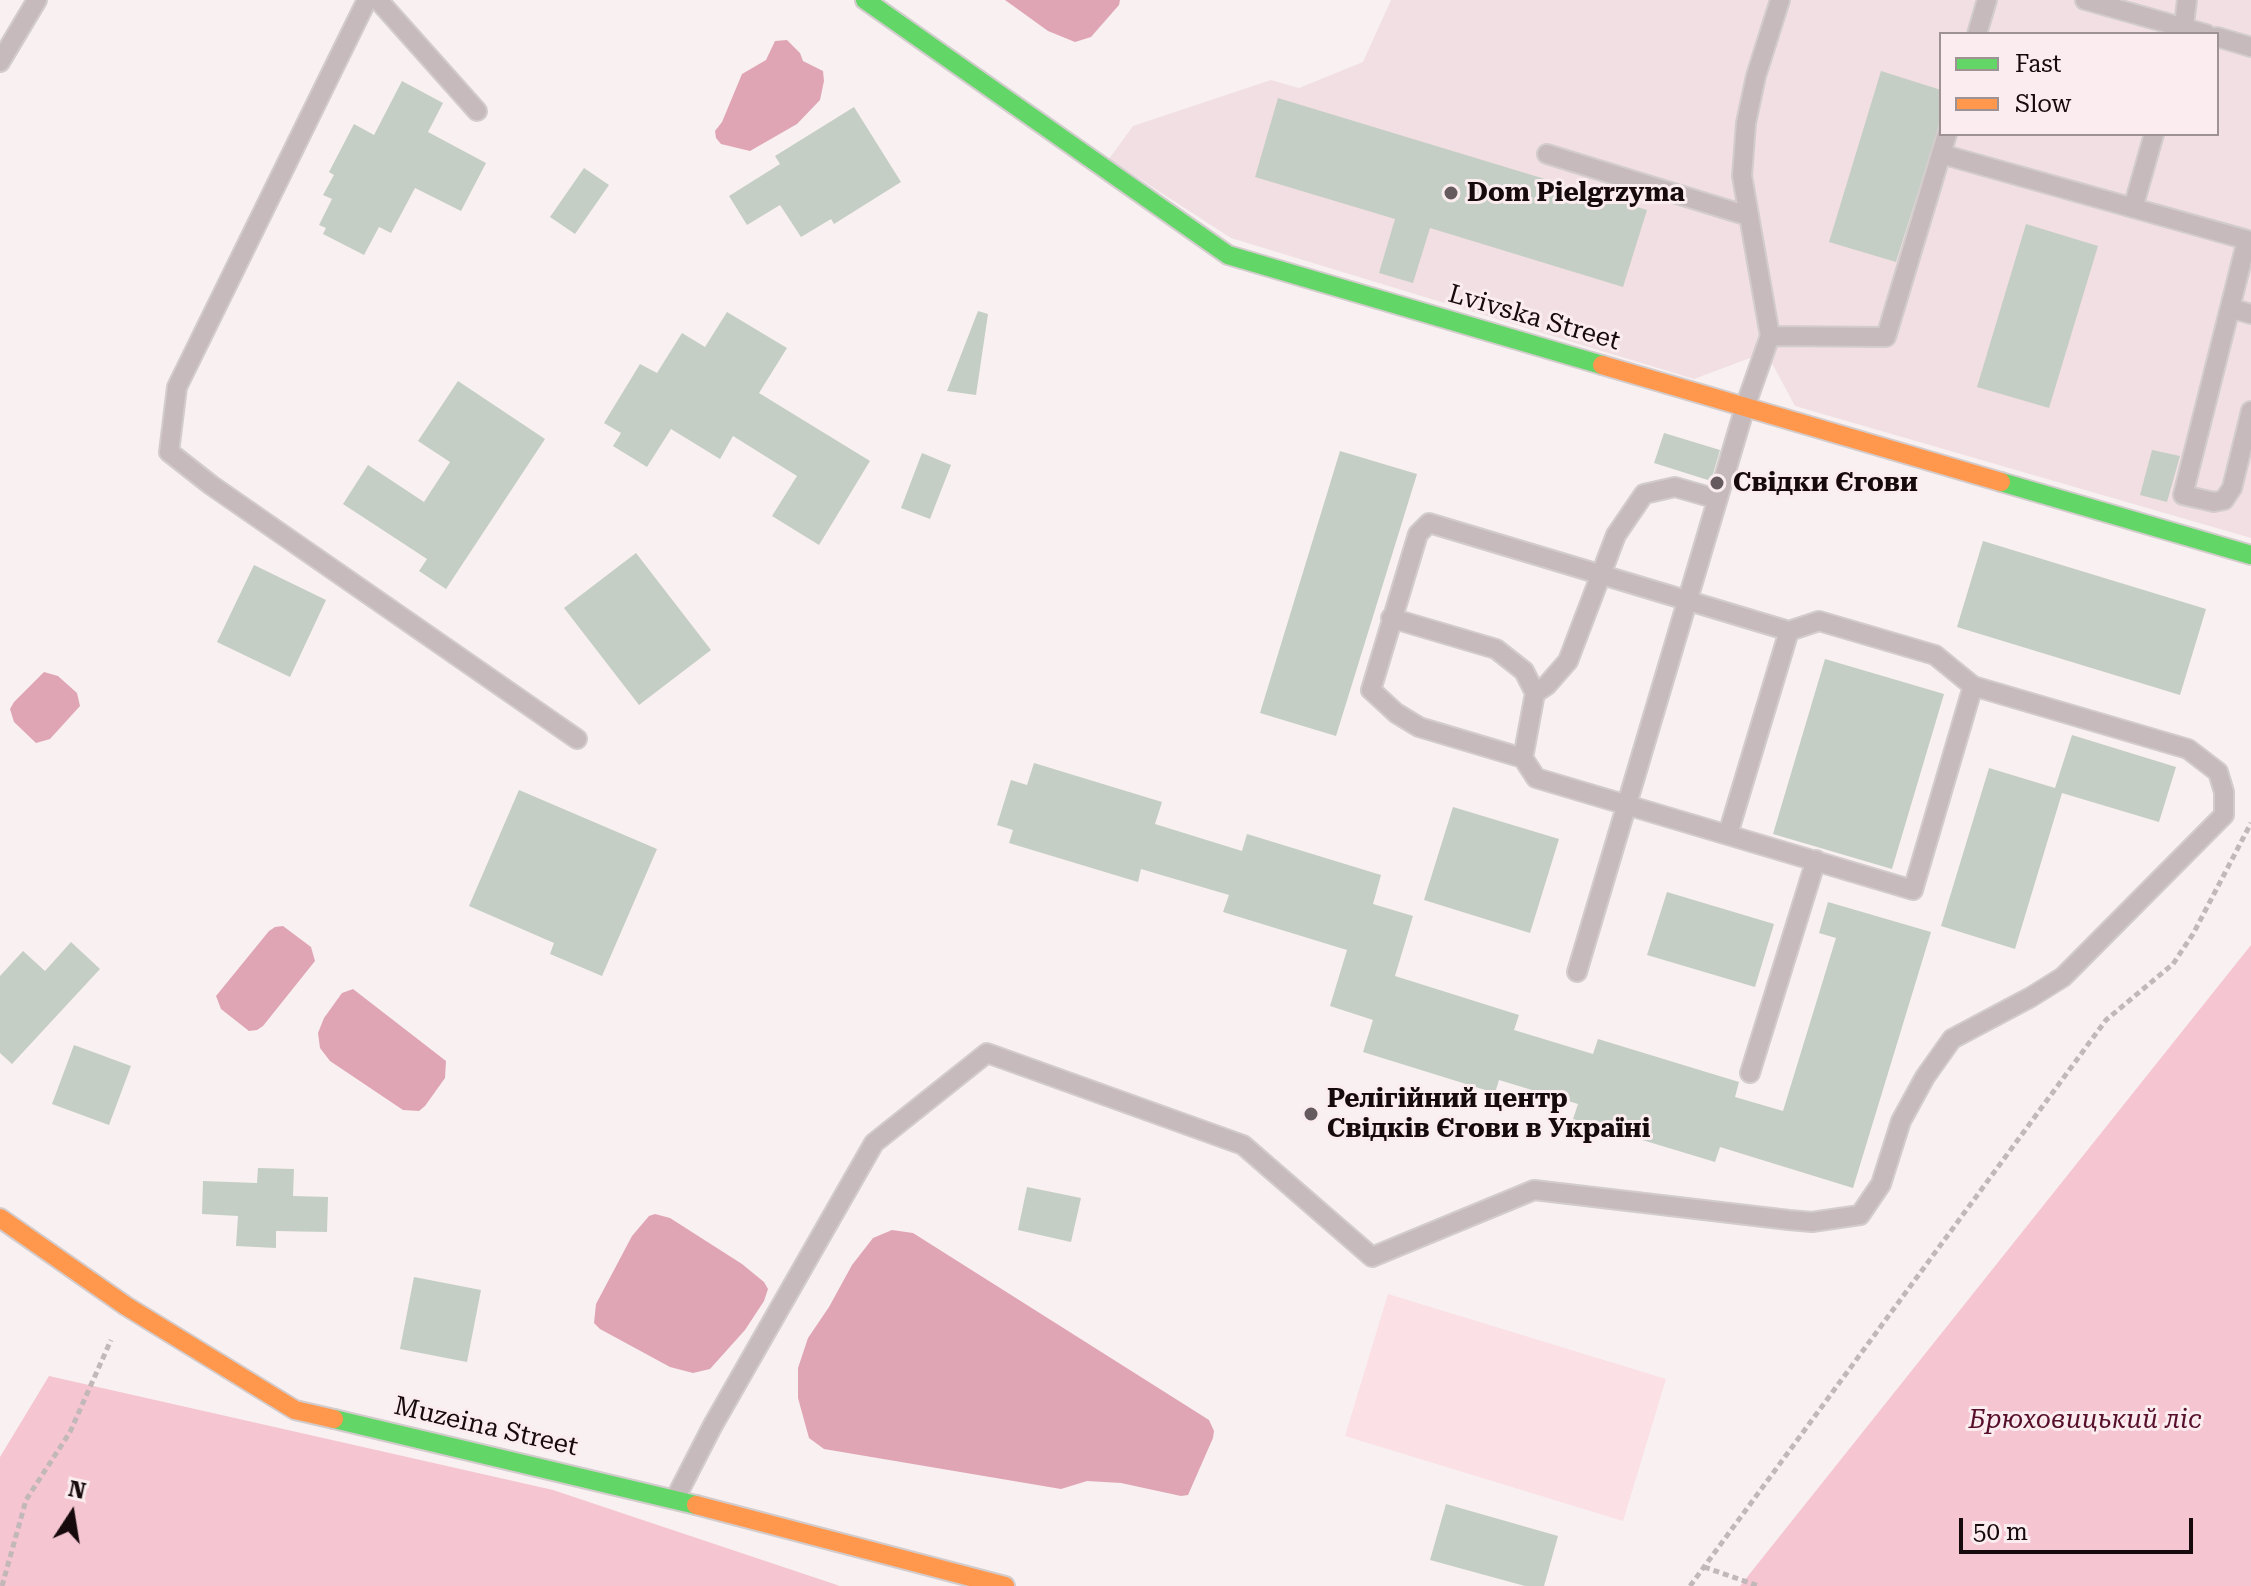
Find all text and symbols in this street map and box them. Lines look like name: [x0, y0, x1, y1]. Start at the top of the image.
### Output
legend: [1939, 32, 2219, 136]
text: Fast: [2015, 50, 2062, 78]
text: Slow: [2015, 90, 2071, 118]
place label: Dom Pielgrzyma: [1467, 177, 1685, 209]
marker: Dom Pielgrzyma: [1442, 184, 1460, 202]
street label: Lvivska Street: [1445, 279, 1623, 357]
place label: Свідки Єгови: [1733, 467, 1918, 499]
marker: Свідки Єгови: [1708, 474, 1726, 492]
place label: Релігійний центр Свідків Єгови в Україні: [1327, 1083, 1650, 1144]
marker: Релігійний центр Свідків Єгови в Україні: [1302, 1105, 1320, 1123]
street label: Muzeina Street: [391, 1391, 581, 1463]
park label: Брюховицький ліс: [1969, 1404, 2201, 1436]
north arrow: [32, 1474, 112, 1554]
text: N: [66, 1476, 88, 1504]
scale bar: [1963, 1502, 2197, 1552]
text: 50 m: [1973, 1518, 2028, 1546]

